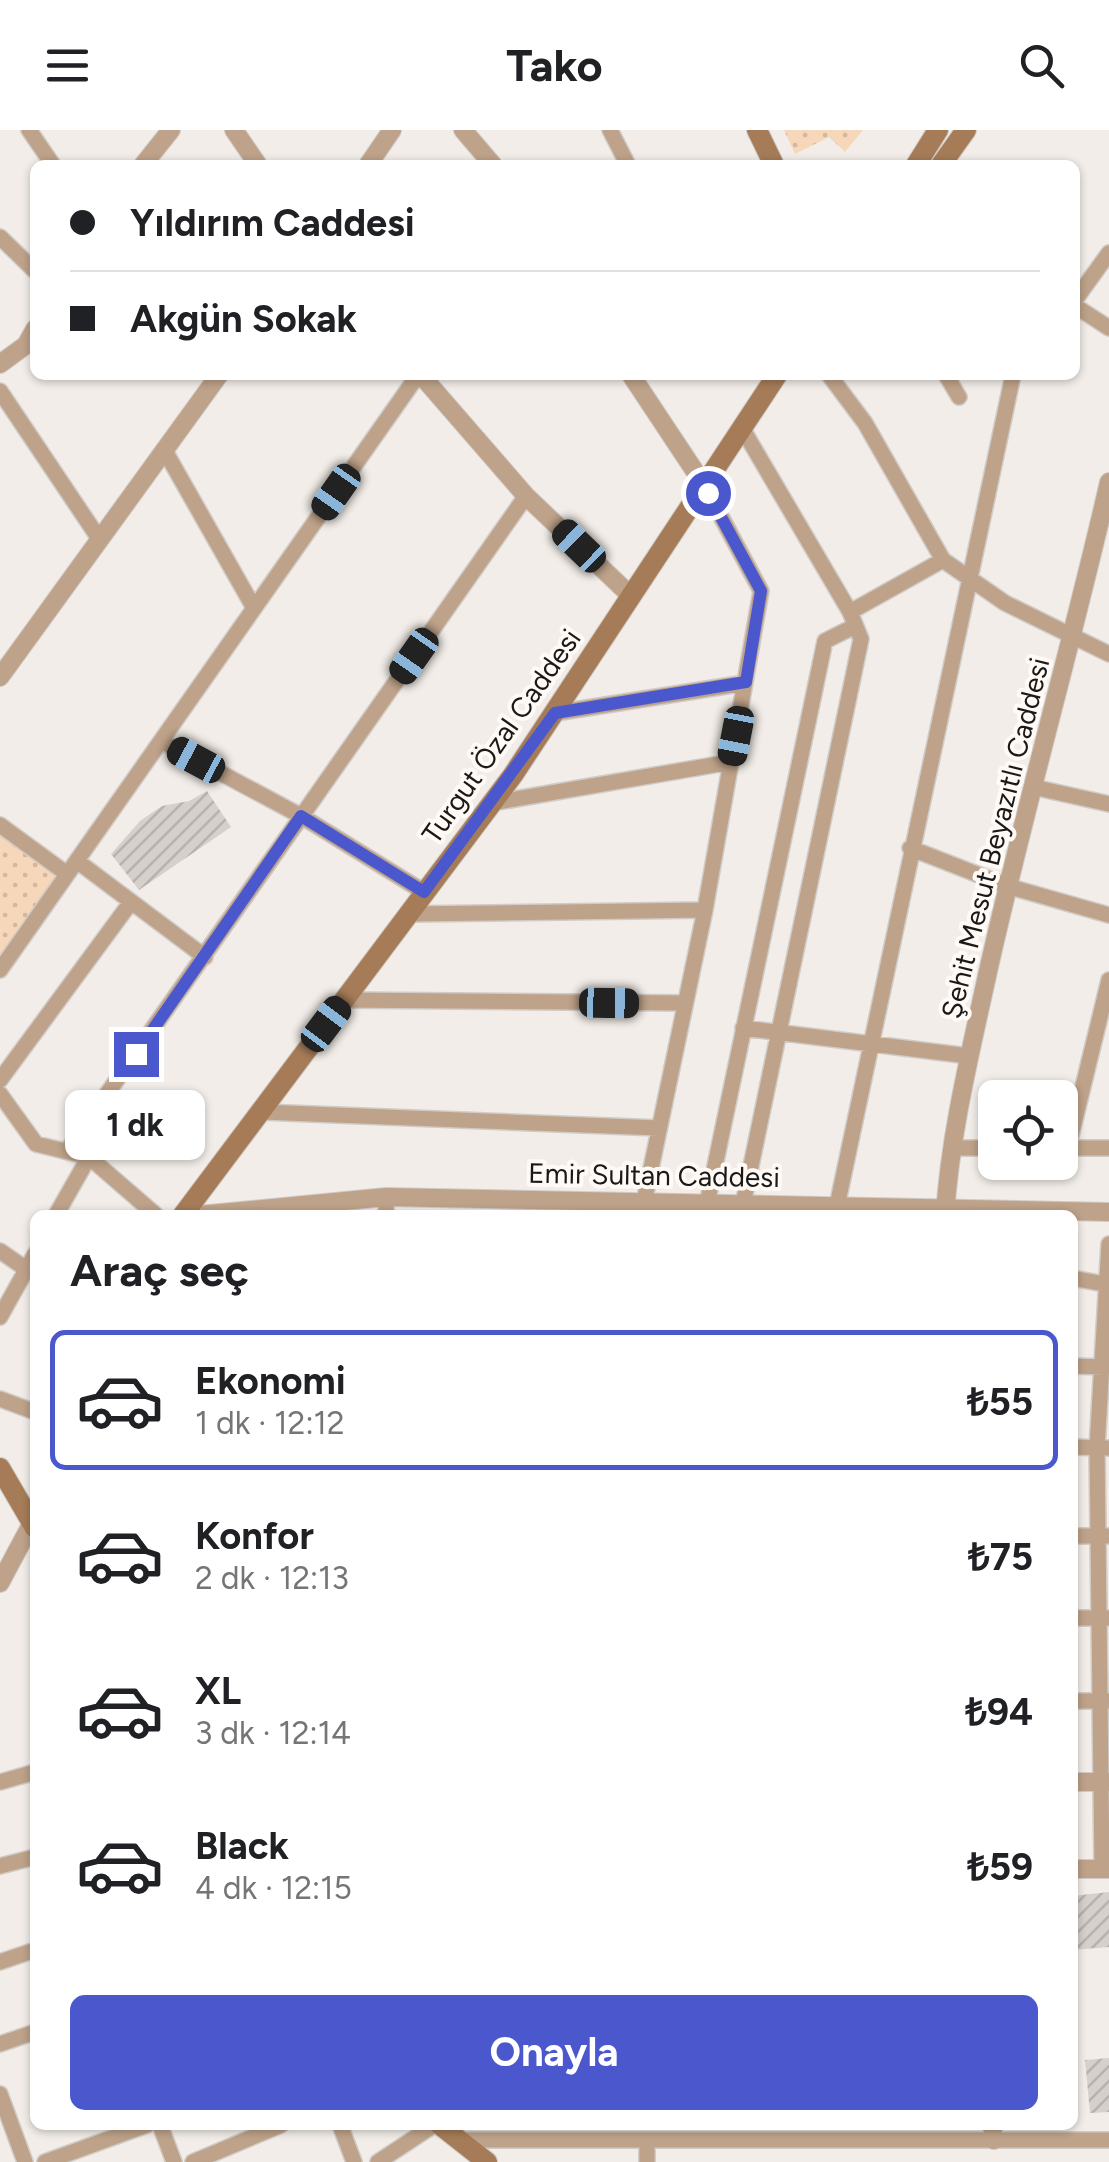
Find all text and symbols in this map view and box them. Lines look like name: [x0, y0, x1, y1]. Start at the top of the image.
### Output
icon: menu: [40, 38, 95, 93]
text: Tako: [506, 38, 603, 92]
icon: search: [1014, 38, 1069, 93]
text: Yıldırım Caddesi: [130, 200, 415, 246]
text: Akgün Sokak: [130, 296, 357, 342]
car: [307, 459, 365, 525]
route start: [686, 471, 731, 516]
car: [547, 514, 611, 578]
street label: Turgut Özal Caddesi: [414, 622, 588, 850]
car: [385, 623, 443, 689]
street label: Şehit Mesut Beyazıtlı Caddesi: [934, 654, 1056, 1022]
car: [716, 704, 756, 768]
car: [162, 733, 230, 787]
car: [579, 987, 639, 1019]
car: [296, 991, 356, 1057]
route end: [114, 1032, 159, 1077]
map controls: [978, 1080, 1078, 1180]
button: locate: [978, 1080, 1078, 1180]
callout: 1 dk: [66, 1089, 206, 1159]
text: 1 dk: [106, 1106, 164, 1144]
street label: Emir Sultan Caddesi: [528, 1156, 780, 1194]
text: Araç seç: [70, 1243, 249, 1297]
icon: car: [75, 1355, 165, 1445]
text: Ekonomi: [195, 1358, 346, 1404]
text: ₺55: [967, 1379, 1033, 1425]
text: 1 dk · 12:12: [195, 1404, 345, 1442]
icon: car: [75, 1510, 165, 1600]
text: Konfor: [195, 1513, 314, 1559]
text: ₺75: [968, 1534, 1033, 1580]
text: 2 dk · 12:13: [195, 1559, 349, 1597]
icon: car: [75, 1665, 165, 1755]
text: XL: [195, 1668, 241, 1714]
text: ₺94: [965, 1689, 1033, 1735]
text: 3 dk · 12:14: [195, 1714, 351, 1752]
icon: car: [75, 1820, 165, 1910]
text: Black: [195, 1823, 289, 1869]
text: ₺59: [967, 1844, 1033, 1890]
text: 4 dk · 12:15: [195, 1869, 352, 1907]
button: Onayla: [70, 1995, 1038, 2110]

